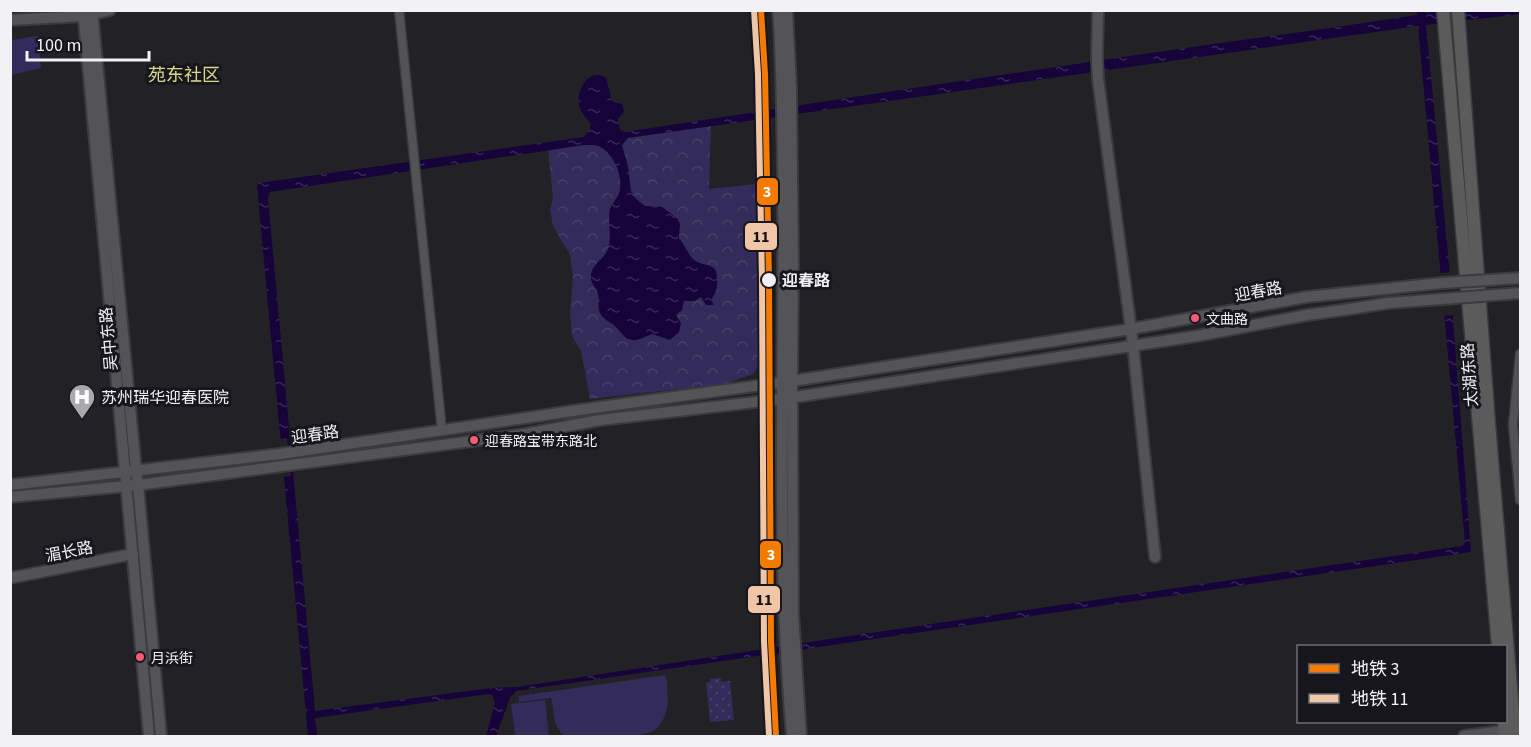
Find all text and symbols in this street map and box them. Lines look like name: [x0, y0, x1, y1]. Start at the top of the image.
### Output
scale bar: [27, 24, 148, 62]
text: 100 m: [36, 33, 81, 58]
district label: 苑东社区: [148, 63, 220, 88]
line badge: 3: [756, 177, 779, 206]
text: 3: [763, 181, 771, 203]
line badge: 11: [744, 222, 778, 251]
text: 11: [753, 226, 769, 248]
place label: 迎春路: [782, 270, 830, 292]
marker: 迎春路: [760, 271, 778, 289]
street label: 迎春路: [1233, 277, 1284, 307]
street label: 吴中东路: [95, 306, 123, 372]
place label: 文曲路: [1206, 310, 1248, 330]
marker: 文曲路: [1189, 312, 1201, 324]
street label: 太湖东路: [1457, 342, 1483, 408]
hospital icon: 苏州瑞华迎春医院: [67, 382, 97, 420]
place label: 苏州瑞华迎春医院: [101, 387, 229, 409]
street label: 迎春路: [290, 421, 340, 449]
place label: 迎春路宝带东路北: [485, 432, 597, 452]
marker: 迎春路宝带东路北: [468, 434, 480, 446]
street label: 湄长路: [44, 537, 95, 567]
line badge: 3: [759, 540, 782, 569]
text: 3: [767, 544, 775, 566]
line badge: 11: [747, 585, 781, 614]
text: 11: [756, 589, 772, 611]
legend: [1297, 645, 1507, 723]
place label: 月浜街: [151, 649, 193, 669]
marker: 月浜街: [134, 651, 146, 663]
text: 地铁 3: [1351, 657, 1400, 682]
text: 地铁 11: [1351, 687, 1409, 712]

